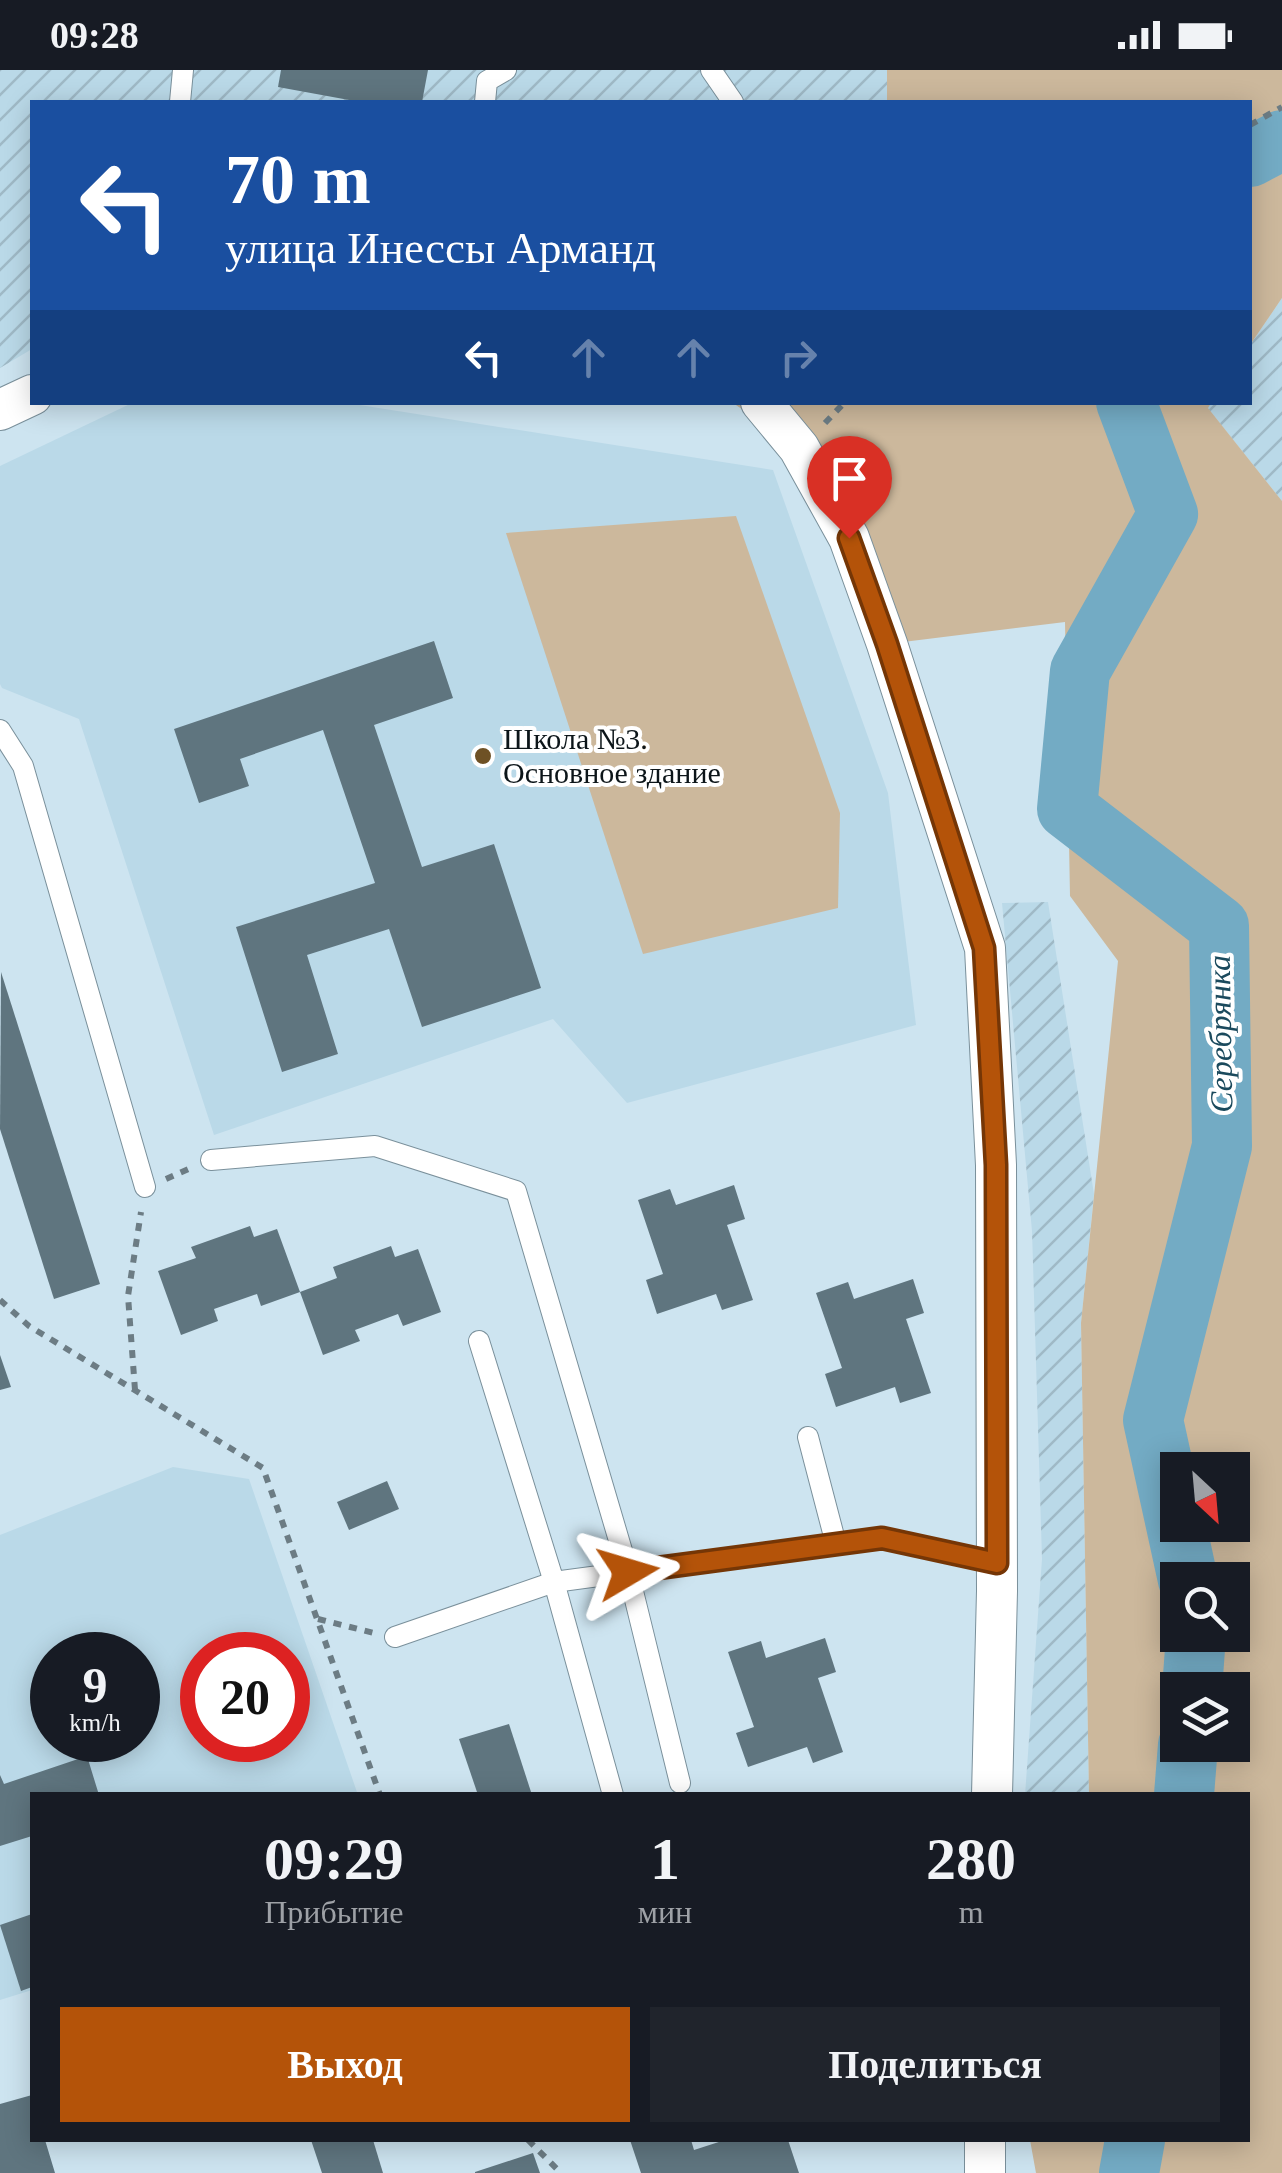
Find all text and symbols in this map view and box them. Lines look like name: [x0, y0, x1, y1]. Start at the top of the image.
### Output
text: 09:28: [50, 14, 139, 56]
icon: left: [60, 140, 190, 270]
text: 70 m: [225, 141, 371, 218]
text: улица Инессы Арманд: [225, 223, 656, 273]
icon: left: [456, 330, 511, 385]
icon: ahead: [561, 330, 616, 385]
icon: ahead: [666, 330, 721, 385]
icon: right: [771, 330, 826, 385]
pin: [807, 436, 892, 539]
icon: arrive: [822, 451, 877, 506]
place label: Школа №3. Основное здание: [503, 722, 721, 789]
marker: Школа №3. Основное здание: [472, 745, 494, 767]
water label: Серебрянка: [1201, 955, 1239, 1113]
north arrow: [1160, 1452, 1250, 1542]
map controls: [1160, 1452, 1250, 1762]
position arrow: [576, 1520, 680, 1624]
button: search: [1160, 1562, 1250, 1652]
speed limit sign: 20: [180, 1632, 310, 1762]
text: 9: [83, 1657, 108, 1713]
button: layers: [1160, 1672, 1250, 1762]
text: km/h: [69, 1709, 121, 1736]
text: 09:29: [264, 1826, 404, 1892]
text: 1: [650, 1826, 680, 1892]
text: 280: [926, 1826, 1016, 1892]
text: Прибытие: [264, 1894, 404, 1930]
text: мин: [638, 1894, 692, 1930]
text: m: [959, 1894, 984, 1930]
button: Выход: [60, 2007, 630, 2122]
button: Поделиться: [650, 2007, 1220, 2122]

